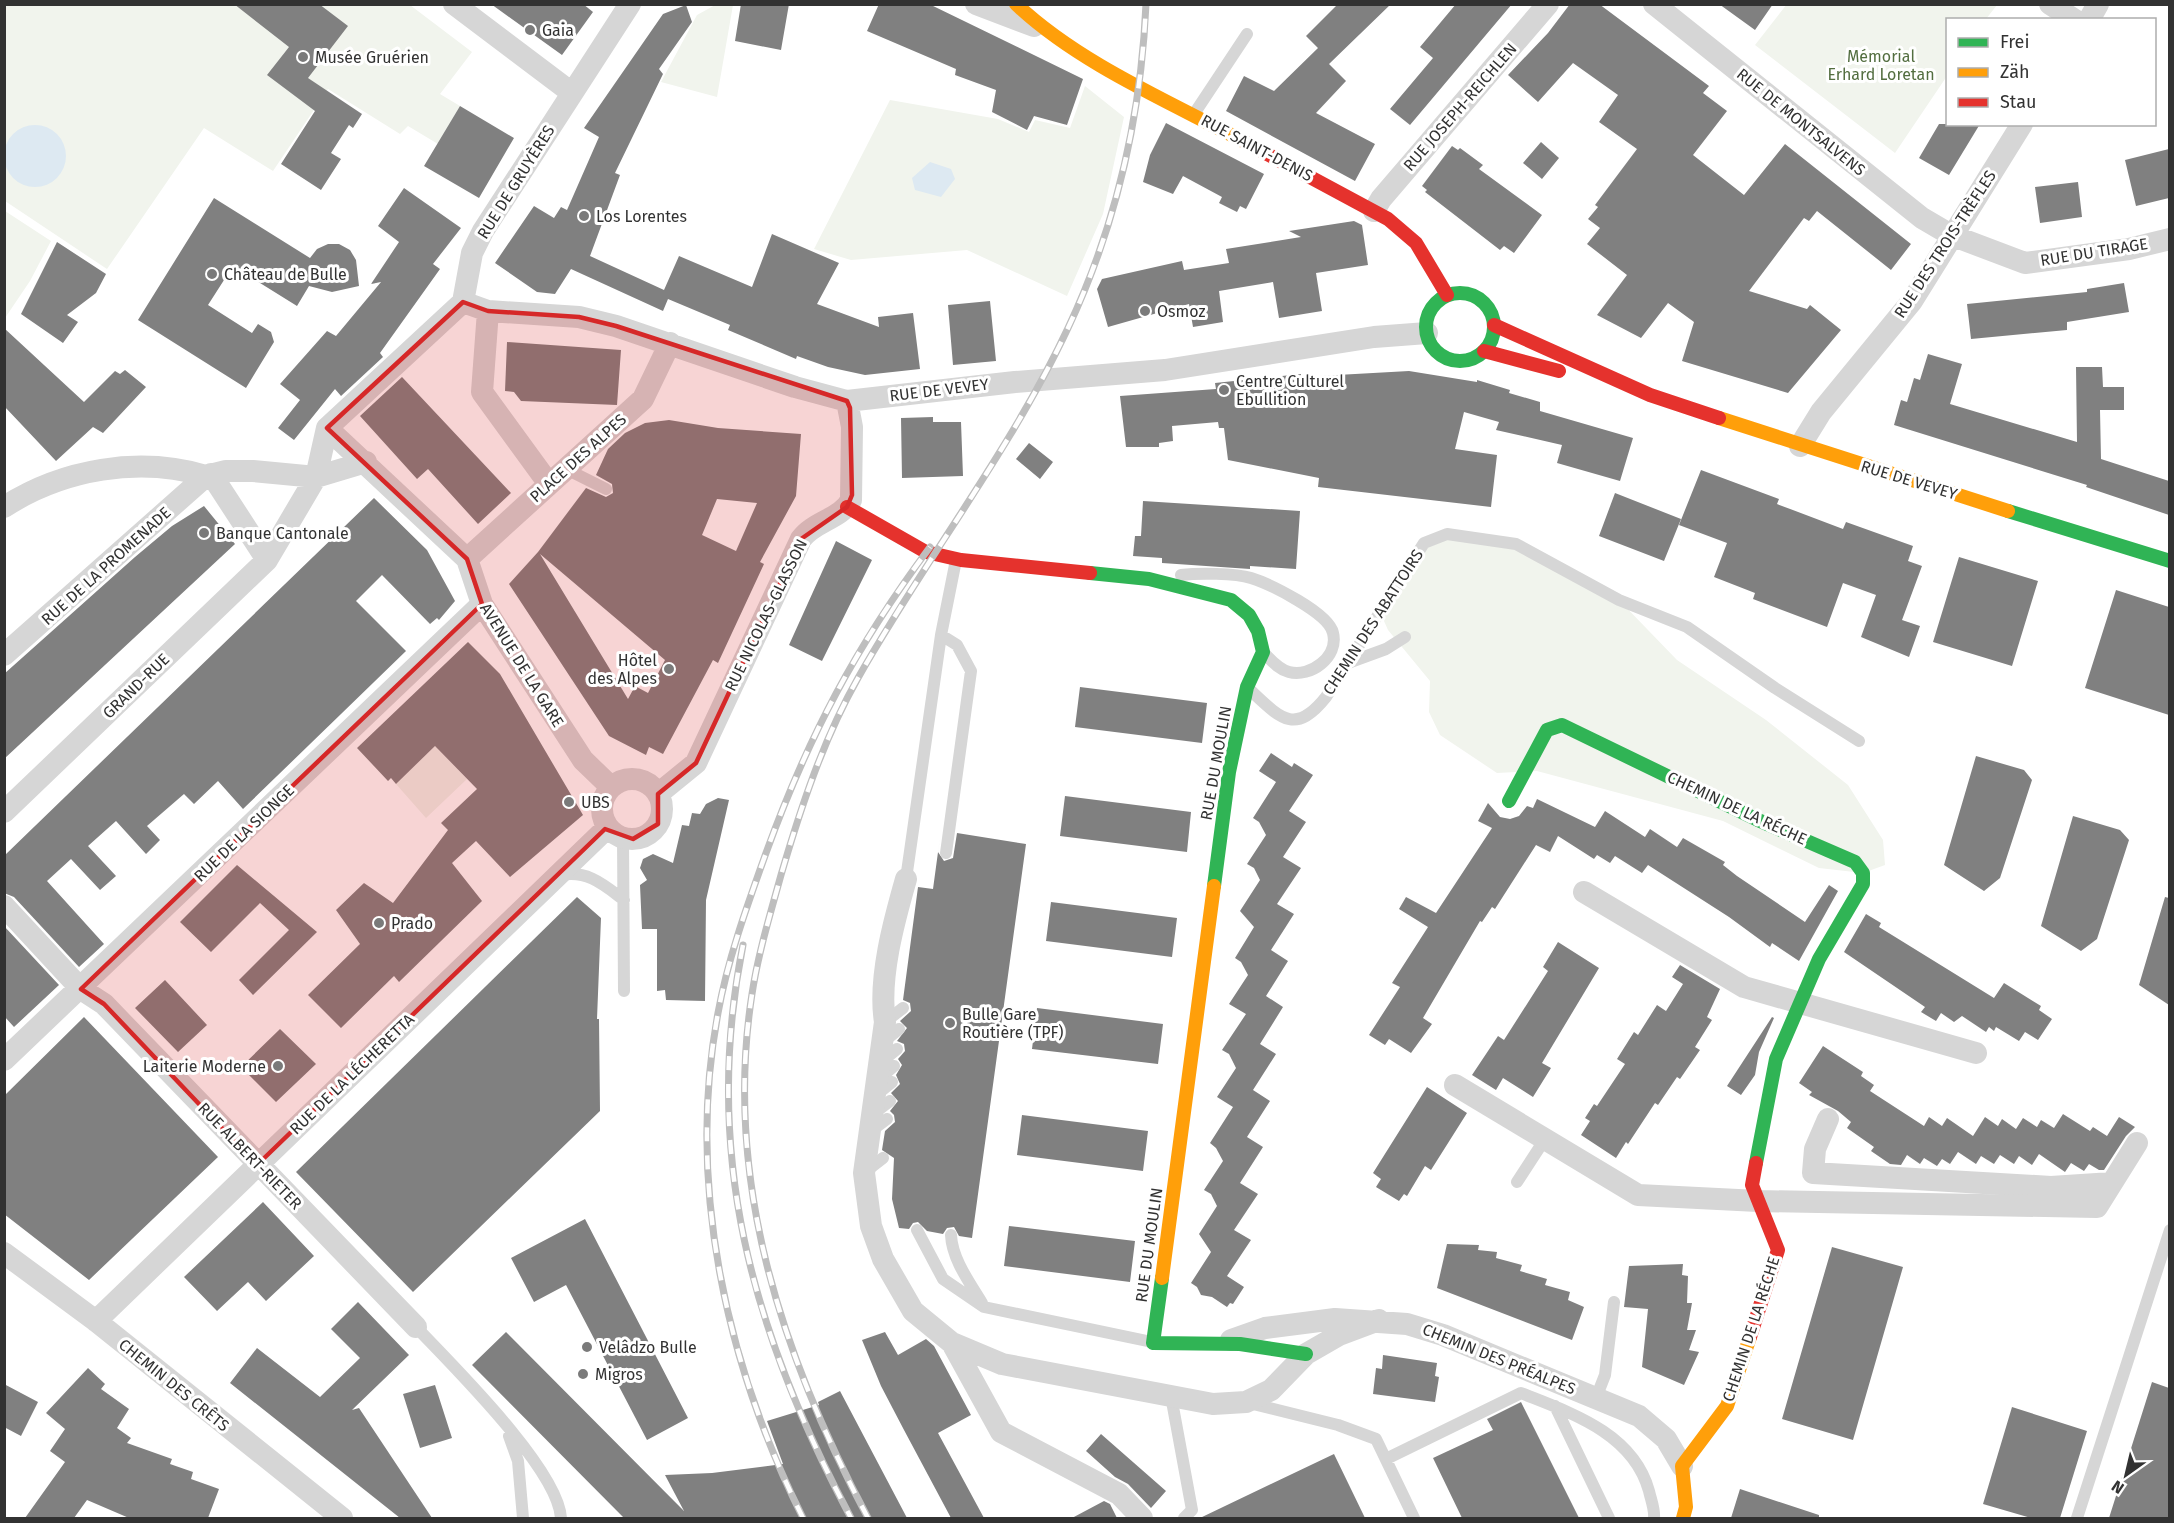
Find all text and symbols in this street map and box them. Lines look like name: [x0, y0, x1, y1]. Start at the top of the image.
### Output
legend: [1946, 18, 2156, 126]
place label: Gaia: [542, 21, 574, 40]
marker: Gaia: [523, 23, 537, 37]
text: Frei: [2000, 31, 2030, 53]
street label: RUE JOSEPH-REICHLEN: [1399, 39, 1521, 175]
park label: Mémorial Erhard Loretan: [1827, 47, 1935, 84]
place label: Musée Gruérien: [315, 48, 429, 67]
marker: Musée Gruérien: [296, 50, 310, 64]
text: Zäh: [2000, 61, 2029, 83]
street label: RUE DE MONTSALVENS: [1733, 64, 1869, 180]
text: Stau: [2000, 91, 2036, 113]
street label: RUE SAINT-DENIS: [1198, 111, 1316, 186]
street label: RUE DE GRUYÈRES: [473, 121, 559, 242]
street label: RUE DES TROIS-TRÈFLES: [1889, 166, 2000, 321]
place label: Los Lorentes: [596, 207, 687, 226]
marker: Los Lorentes: [577, 209, 591, 223]
street label: RUE DU TIRAGE: [2039, 234, 2149, 270]
place label: Château de Bulle: [224, 265, 347, 284]
marker: Château de Bulle: [205, 267, 219, 281]
place label: Osmoz: [1157, 302, 1205, 321]
marker: Osmoz: [1138, 304, 1152, 318]
place label: Centre Culturel Ebullition: [1236, 372, 1344, 409]
street label: RUE DE VEVEY: [888, 374, 990, 406]
marker: Centre Culturel Ebullition: [1217, 383, 1231, 397]
street label: PLACE DES ALPES: [526, 410, 630, 506]
street label: RUE DE VEVEY: [1859, 456, 1960, 504]
street label: RUE DE LA PROMENADE: [38, 503, 174, 629]
place label: Banque Cantonale: [216, 524, 349, 543]
marker: Banque Cantonale: [197, 526, 211, 540]
street label: RUE NICOLAS-GLASSON: [721, 536, 811, 694]
street label: CHEMIN DES ABATTOIRS: [1319, 545, 1427, 698]
street label: AVENUE DE LA GARE: [476, 599, 568, 731]
street label: GRAND-RUE: [99, 650, 173, 722]
place label: Hôtel des Alpes: [587, 651, 657, 688]
marker: Hôtel des Alpes: [662, 662, 676, 676]
street label: RUE DU MOULIN: [1197, 704, 1235, 822]
street label: CHEMIN DE LA RÉCHE: [1664, 766, 1810, 849]
street label: RUE DE LA SIONGE: [190, 780, 298, 886]
place label: UBS: [581, 793, 610, 812]
marker: UBS: [562, 795, 576, 809]
place label: Prado: [391, 914, 433, 933]
marker: Prado: [372, 916, 386, 930]
place label: Bulle Gare Routière (TPF): [962, 1005, 1064, 1042]
street label: RUE DE LA LÉCHERETTA: [285, 1008, 419, 1138]
marker: Bulle Gare Routière (TPF): [943, 1016, 957, 1030]
place label: Laiterie Moderne: [143, 1057, 266, 1076]
marker: Laiterie Moderne: [271, 1059, 285, 1073]
street label: RUE ALBERT-RIETER: [194, 1099, 306, 1214]
street label: RUE DU MOULIN: [1132, 1186, 1166, 1304]
street label: CHEMIN DE LA RÉCHE: [1718, 1254, 1783, 1404]
street label: CHEMIN DES PRÉALPES: [1420, 1319, 1579, 1399]
street label: CHEMIN DES CRÊTS: [115, 1334, 234, 1435]
place label: Velâdzo Bulle: [599, 1338, 697, 1357]
marker: Velâdzo Bulle: [580, 1340, 594, 1354]
place label: Migros: [595, 1365, 643, 1384]
marker: Migros: [576, 1367, 590, 1381]
north arrow: [2096, 1445, 2156, 1505]
text: N: [2108, 1476, 2128, 1498]

